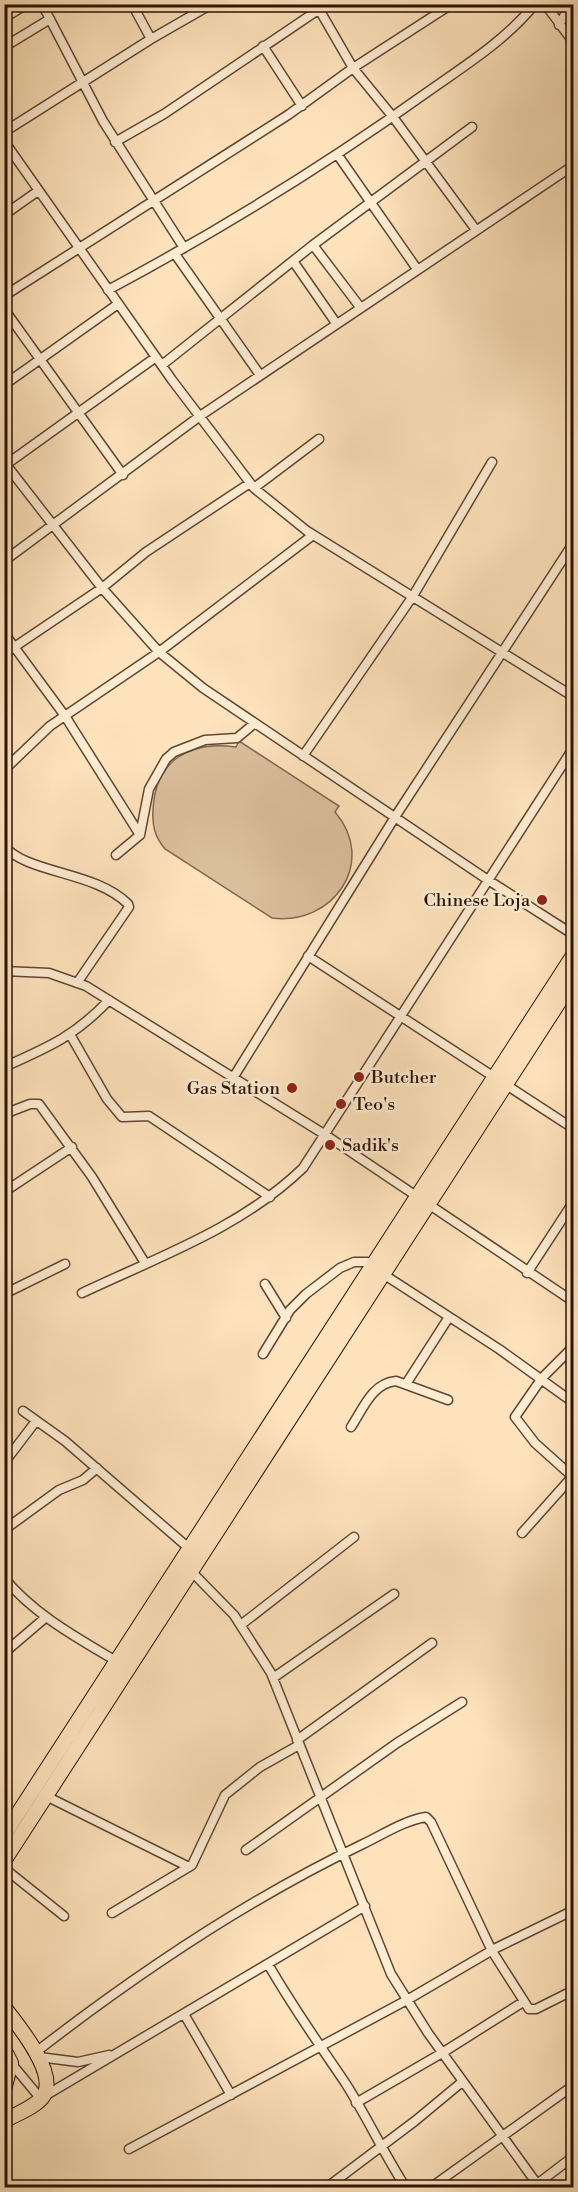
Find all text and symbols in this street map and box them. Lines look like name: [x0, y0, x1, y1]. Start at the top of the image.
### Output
place label: Chinese Loja: [423, 889, 531, 912]
marker: Chinese Loja: [535, 893, 549, 907]
place label: Butcher: [370, 1066, 437, 1089]
marker: Butcher: [352, 1070, 366, 1084]
place label: Gas Station: [187, 1077, 280, 1100]
marker: Gas Station: [285, 1081, 299, 1095]
place label: Teo's: [353, 1093, 395, 1116]
marker: Teo's: [334, 1097, 348, 1111]
place label: Sadik's: [342, 1134, 399, 1157]
marker: Sadik's: [323, 1138, 337, 1152]

